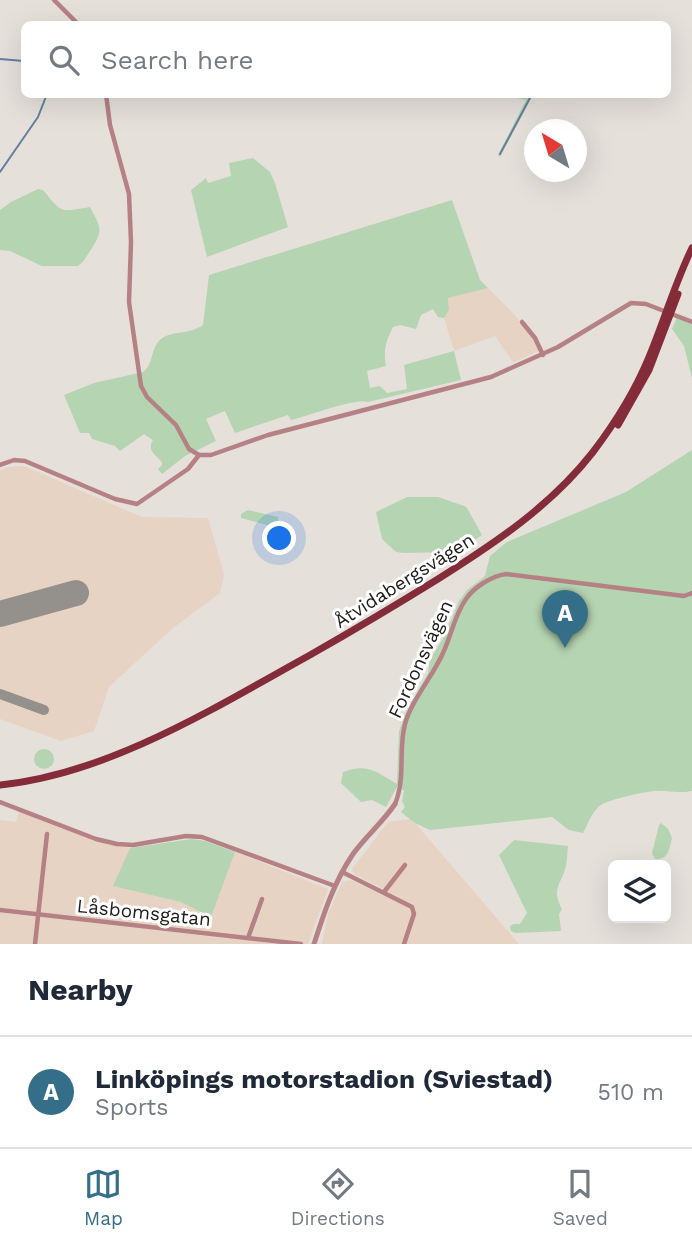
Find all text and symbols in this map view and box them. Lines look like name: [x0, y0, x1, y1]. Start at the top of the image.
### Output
search box: [21, 21, 671, 98]
icon: search: [45, 41, 83, 79]
text: Search here: [101, 45, 253, 75]
north arrow: [524, 119, 587, 182]
your location: [262, 521, 296, 555]
street label: Åtvidabergsvägen: [330, 528, 478, 633]
pin: A: [542, 590, 588, 648]
street label: Fordonsvägen: [383, 597, 458, 722]
map controls: [608, 860, 671, 923]
button: layers: [608, 860, 671, 923]
street label: Låsbomsgatan: [76, 894, 212, 931]
text: Nearby: [28, 972, 133, 1007]
text: Linköpings motorstadion (Sviestad): [95, 1064, 553, 1094]
text: A: [43, 1079, 59, 1106]
text: 510 m: [598, 1079, 664, 1106]
text: Sports: [95, 1094, 168, 1121]
tab: Map: [84, 1165, 123, 1230]
tab: Directions: [291, 1165, 385, 1230]
tab: Saved: [553, 1165, 608, 1230]

